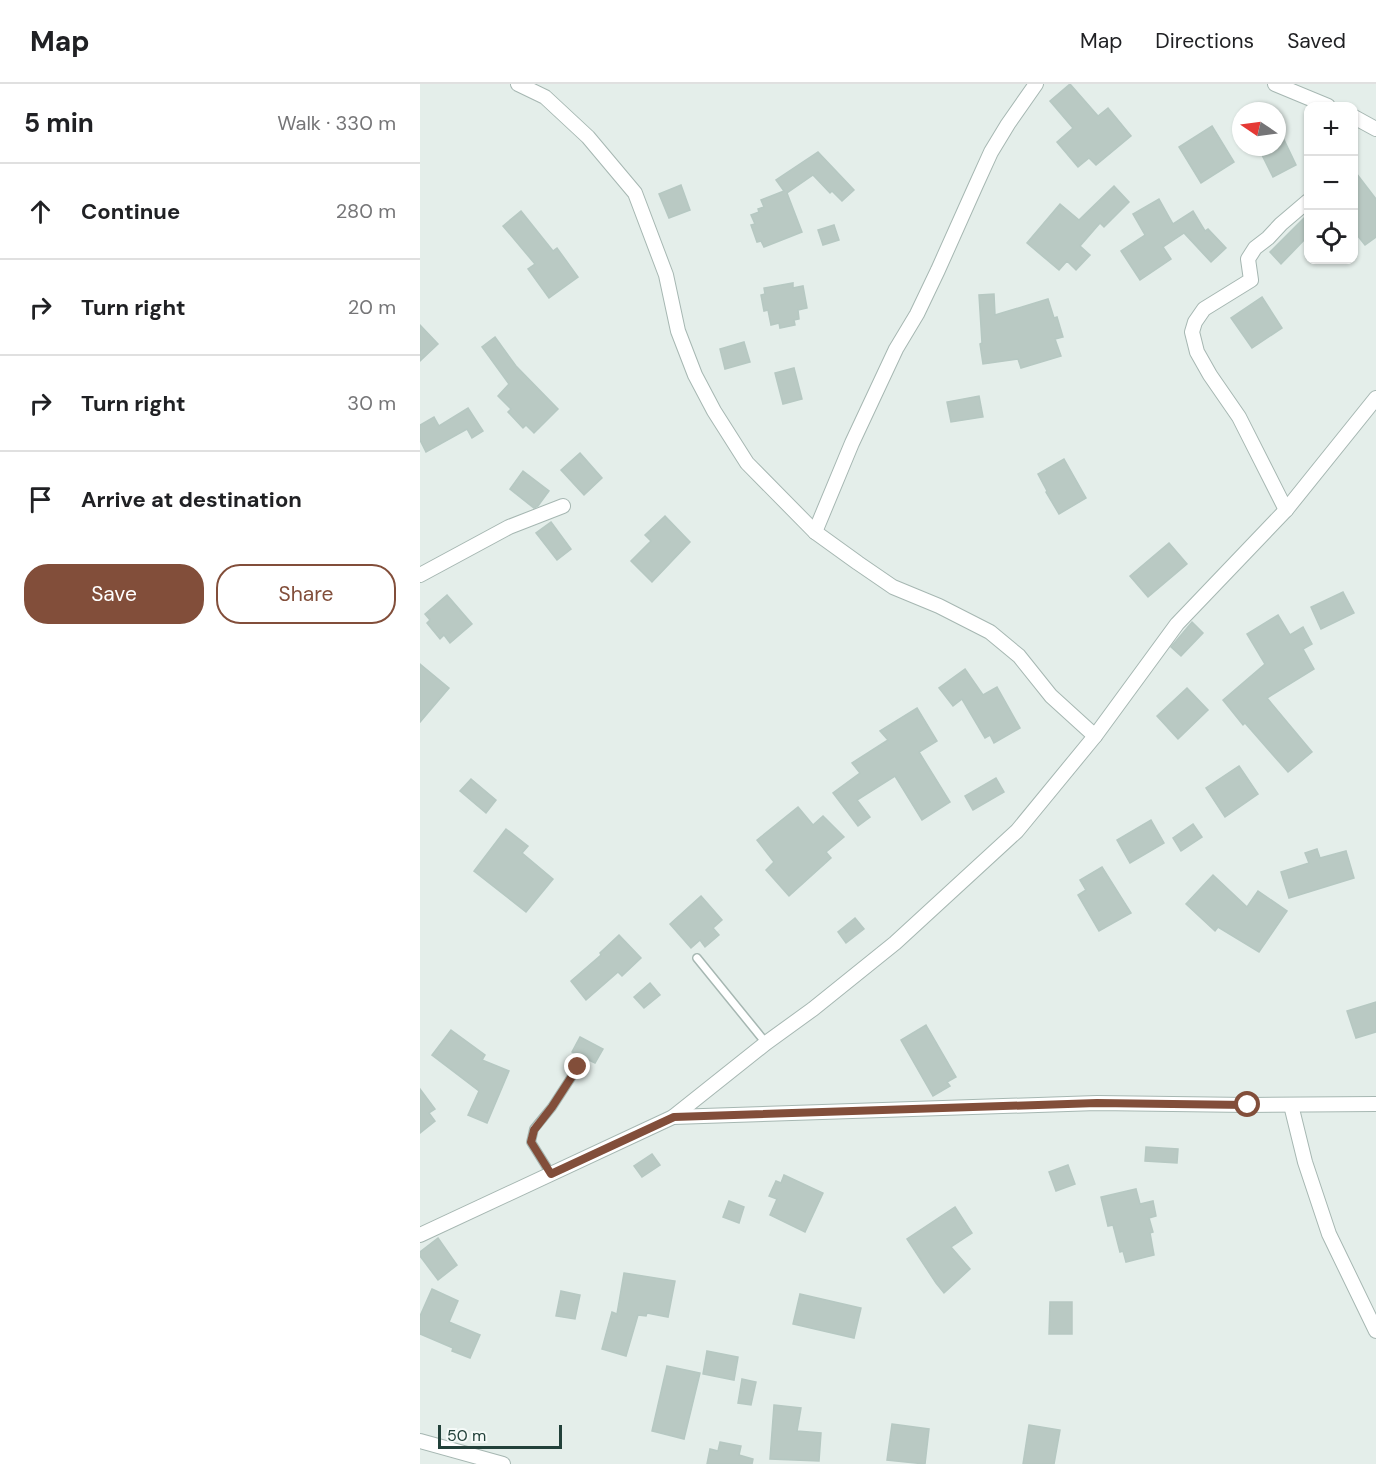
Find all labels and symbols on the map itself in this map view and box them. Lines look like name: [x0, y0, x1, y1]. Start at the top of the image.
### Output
north arrow: [1232, 102, 1286, 156]
route end: [564, 1053, 590, 1079]
route start: [1234, 1091, 1260, 1117]
scale bar: [438, 1422, 562, 1450]

